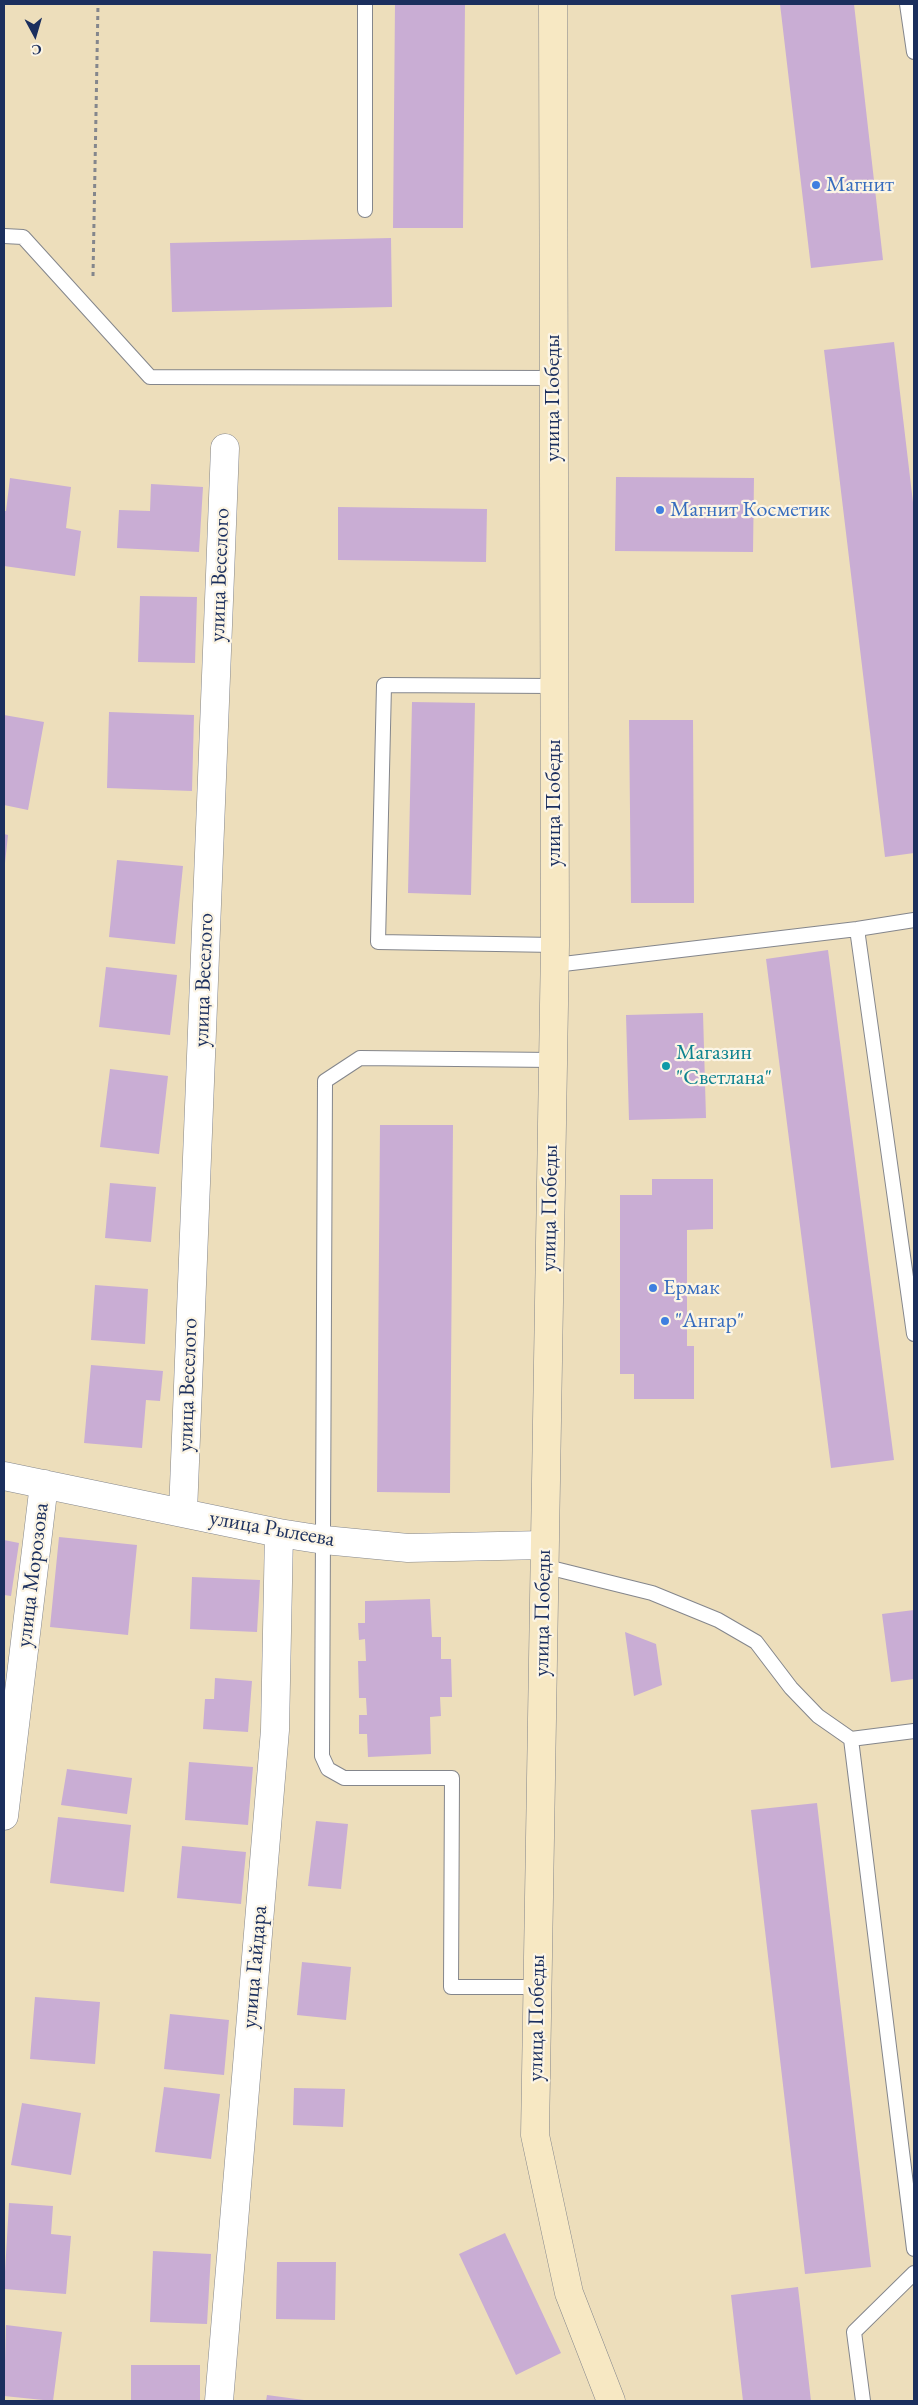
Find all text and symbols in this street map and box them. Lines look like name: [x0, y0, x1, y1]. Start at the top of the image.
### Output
north arrow: [10, 10, 60, 60]
text: С: [31, 40, 42, 59]
place label: Магнит: [826, 172, 894, 198]
marker: Магнит: [810, 179, 822, 191]
street label: улица Победы: [540, 334, 566, 462]
place label: Магнит Косметик: [670, 497, 830, 523]
marker: Магнит Косметик: [654, 504, 666, 516]
street label: улица Веселого: [204, 507, 236, 643]
street label: улица Победы: [541, 739, 567, 867]
street label: улица Веселого: [188, 912, 220, 1048]
place label: Магазин "Светлана": [676, 1040, 772, 1092]
marker: Магазин "Светлана": [660, 1060, 672, 1072]
street label: улица Победы: [536, 1144, 564, 1272]
place label: Ермак: [663, 1275, 720, 1301]
marker: Ермак: [647, 1282, 659, 1294]
place label: "Ангар": [675, 1308, 744, 1334]
marker: "Ангар": [659, 1315, 671, 1327]
street label: улица Веселого: [172, 1317, 204, 1453]
street label: улица Морозова: [11, 1501, 55, 1649]
street label: улица Рылеева: [207, 1505, 337, 1553]
street label: улица Победы: [529, 1549, 557, 1677]
street label: улица Гайдара: [236, 1904, 274, 2030]
street label: улица Победы: [523, 1954, 551, 2082]

